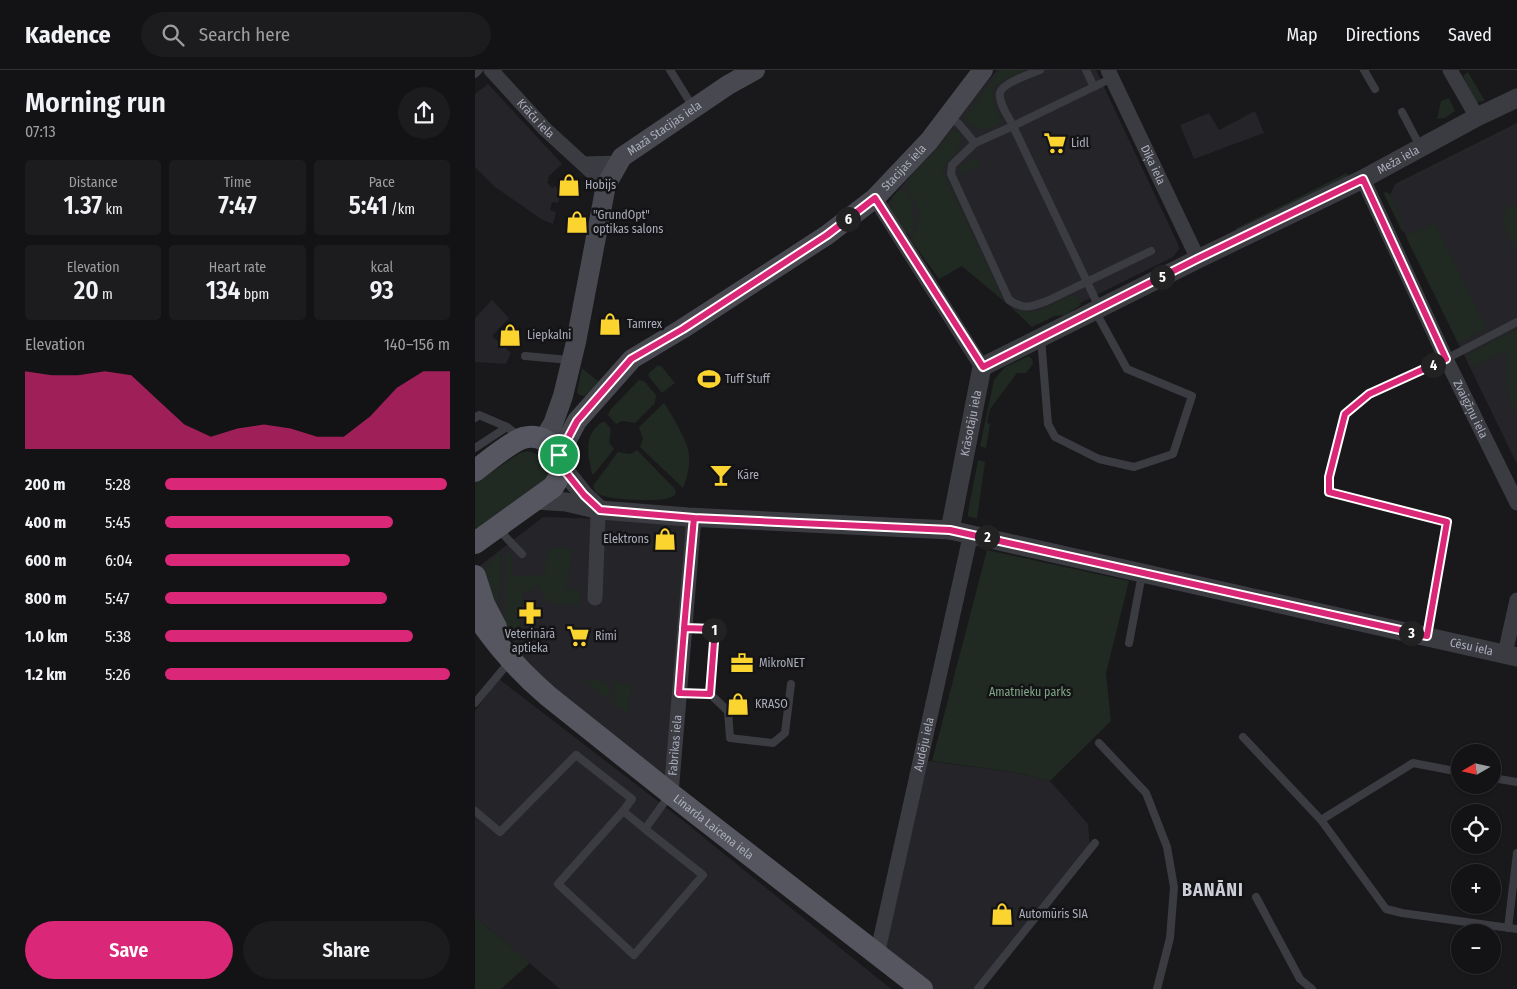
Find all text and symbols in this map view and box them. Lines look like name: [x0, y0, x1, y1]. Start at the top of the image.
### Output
search box: [141, 12, 491, 57]
text: Kadence: [25, 21, 111, 49]
icon: search: [159, 21, 187, 49]
text: Search here: [199, 23, 290, 46]
text: Map: [1286, 24, 1318, 46]
text: Directions: [1346, 24, 1420, 46]
text: Saved: [1448, 24, 1492, 46]
text: Morning run: [25, 86, 166, 119]
button: share: [398, 87, 450, 139]
street label: Krāču iela: [514, 96, 557, 141]
street label: Mazā Stacijas iela: [625, 98, 704, 158]
text: 07:13: [25, 122, 56, 141]
supermarket icon: Lidl: [1042, 130, 1068, 156]
place label: Lidl: [1071, 136, 1089, 150]
street label: Stacijas iela: [879, 141, 929, 194]
street label: Dīķa iela: [1138, 143, 1169, 187]
street label: Meža iela: [1375, 143, 1422, 177]
shop icon: Hobijs: [556, 172, 582, 198]
text: Distance: [69, 174, 118, 191]
text: Time: [224, 174, 251, 191]
text: Pace: [369, 174, 395, 191]
place label: Hobijs: [585, 178, 616, 192]
text: 1.37: [64, 191, 102, 221]
text: 7:47: [218, 191, 257, 221]
text: 5:41: [349, 191, 388, 221]
text: km: [102, 201, 123, 218]
text: /km: [388, 201, 415, 218]
pin: 6: [835, 206, 861, 232]
place label: "GrundOpt" optikas salons: [593, 208, 663, 236]
shop icon: "GrundOpt" optikas salons: [564, 209, 590, 235]
text: 6: [845, 211, 852, 228]
text: Elevation: [67, 259, 120, 276]
text: Heart rate: [209, 259, 266, 276]
text: kcal: [370, 259, 393, 276]
pin: 5: [1149, 264, 1175, 290]
text: 5: [1159, 269, 1166, 286]
text: 20: [74, 276, 99, 306]
text: 134: [206, 276, 240, 306]
text: 93: [370, 276, 394, 306]
text: m: [99, 286, 113, 303]
text: bpm: [240, 286, 269, 303]
shop icon: Tamrex: [597, 311, 623, 337]
place label: Tamrex: [627, 317, 663, 331]
shop icon: Liepkalni: [497, 322, 523, 348]
place label: Liepkalni: [527, 328, 571, 342]
text: Elevation: [25, 335, 85, 354]
text: 140–156 m: [384, 335, 450, 354]
pin: 4: [1421, 352, 1445, 378]
text: 4: [1430, 357, 1437, 374]
sports icon: Tuff Stuff: [696, 366, 722, 392]
place label: Tuff Stuff: [725, 372, 771, 386]
street label: Zvaigžņu iela: [1450, 378, 1491, 441]
street label: Krāsotāju iela: [958, 389, 984, 457]
pin: [538, 434, 580, 476]
icon: arrive: [545, 441, 573, 469]
bar icon: Kāre: [708, 462, 734, 488]
place label: Kāre: [737, 468, 759, 482]
text: 200 m: [25, 475, 65, 494]
text: 5:28: [105, 475, 131, 494]
text: 400 m: [25, 513, 66, 532]
text: 5:45: [105, 513, 131, 532]
pin: 2: [975, 524, 999, 550]
shop icon: Elektrons: [652, 526, 678, 552]
text: 2: [984, 529, 991, 546]
place label: Elektrons: [603, 532, 649, 546]
text: 600 m: [25, 551, 66, 570]
text: 6:04: [105, 551, 132, 570]
text: 800 m: [25, 589, 66, 608]
text: 5:47: [105, 589, 130, 608]
pharmacy icon: Veterinārā aptieka: [517, 600, 543, 626]
pin: 1: [701, 618, 727, 642]
pin: 3: [1399, 620, 1423, 646]
text: 1: [712, 622, 717, 639]
supermarket icon: Rimi: [565, 623, 591, 649]
text: 3: [1408, 625, 1415, 642]
text: 1.0 km: [25, 627, 68, 646]
text: 5:38: [105, 627, 131, 646]
place label: Veterinārā aptieka: [505, 627, 555, 655]
place label: Rimi: [595, 629, 617, 643]
street label: Cēsu iela: [1448, 635, 1495, 658]
office icon: MikroNET: [729, 650, 755, 676]
place label: MikroNET: [759, 656, 805, 670]
text: 1.2 km: [25, 665, 67, 684]
text: 5:26: [105, 665, 131, 684]
park label: Amatnieku parks: [989, 685, 1071, 699]
shop icon: KRASO: [725, 691, 751, 717]
place label: KRASO: [755, 697, 788, 711]
street label: Fabrikas iela: [666, 714, 685, 776]
street label: Audēju iela: [911, 716, 937, 773]
north arrow: [1451, 744, 1501, 794]
map controls: [1451, 744, 1501, 974]
street label: Linarda Laicena iela: [671, 792, 756, 863]
button: locate: [1451, 804, 1501, 854]
button: +: [1451, 864, 1501, 914]
district label: BANĀNI: [1182, 879, 1244, 901]
shop icon: Automūris SIA: [989, 901, 1015, 927]
place label: Automūris SIA: [1019, 907, 1088, 921]
button: Save: [25, 921, 233, 979]
button: Share: [243, 921, 450, 979]
button: −: [1451, 924, 1501, 974]

